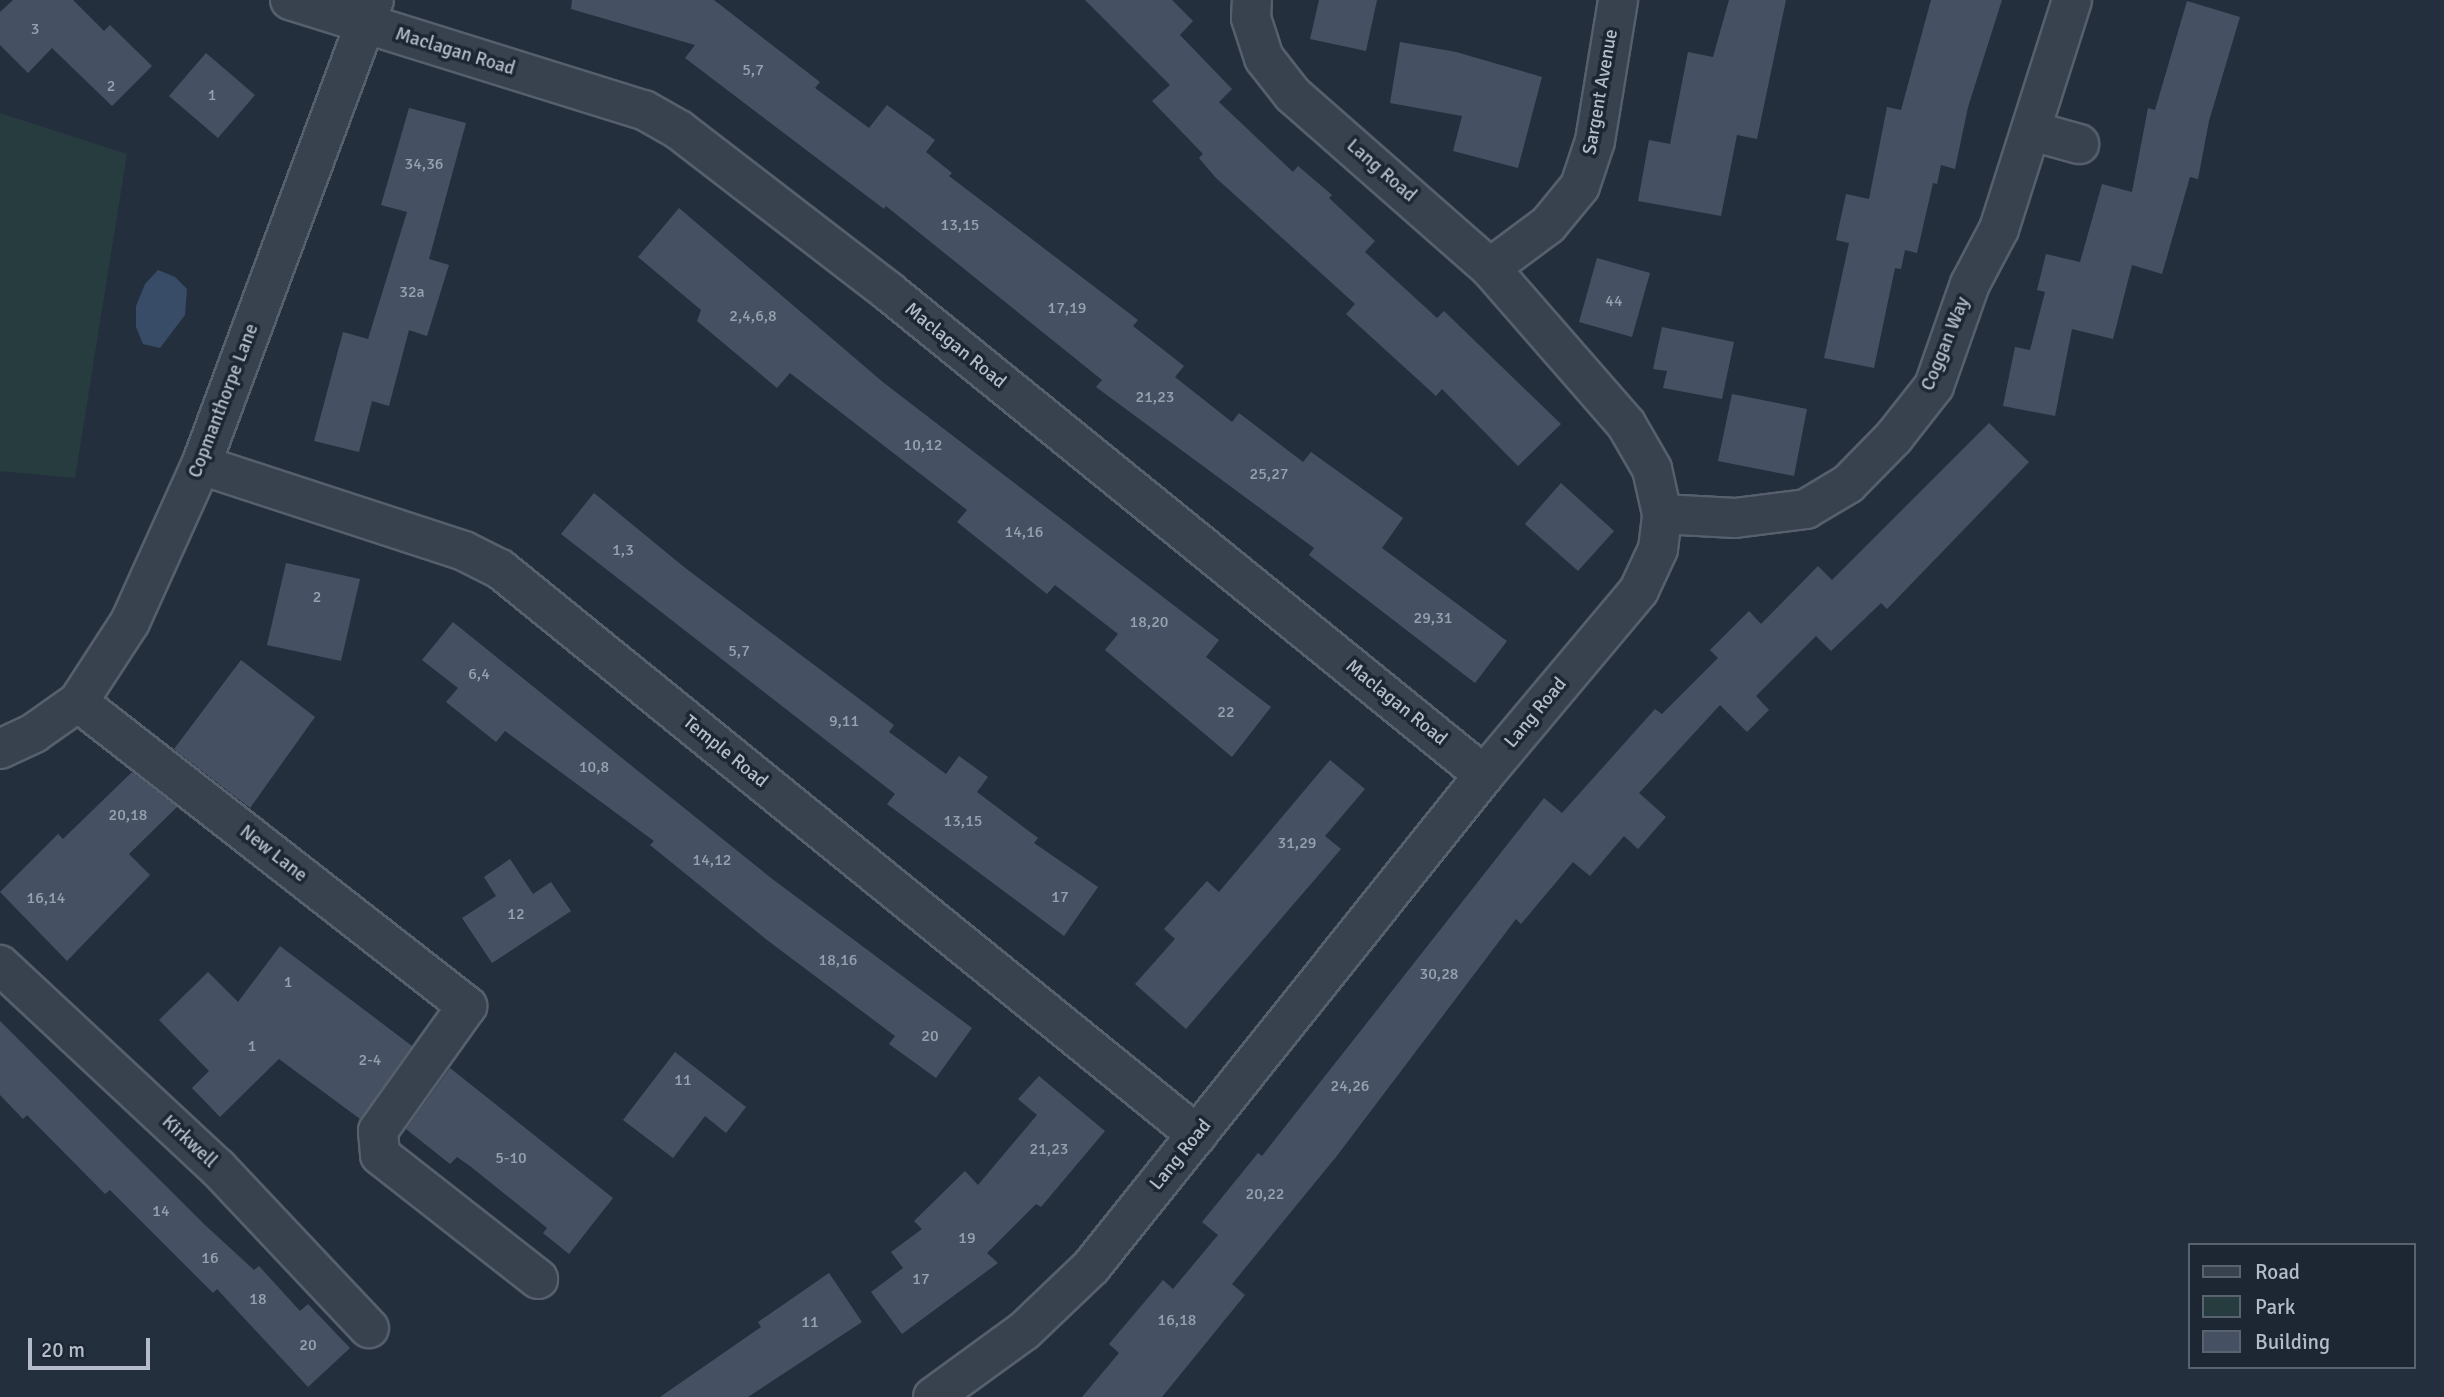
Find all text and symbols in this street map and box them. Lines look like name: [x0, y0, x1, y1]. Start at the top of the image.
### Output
house number: 3: [31, 19, 39, 39]
street label: Maclagan Road: [392, 23, 518, 81]
street label: Sargent Avenue: [1579, 27, 1623, 157]
house number: 5,7: [742, 60, 764, 80]
house number: 2: [107, 76, 115, 96]
house number: 1: [208, 85, 216, 105]
street label: Lang Road: [1342, 135, 1420, 207]
house number: 34,36: [405, 154, 443, 174]
house number: 13,15: [941, 215, 979, 235]
house number: 32a: [399, 282, 425, 302]
house number: 44: [1605, 291, 1623, 311]
street label: Coggan Way: [1917, 294, 1975, 394]
street label: Maclagan Road: [900, 298, 1010, 394]
house number: 17,19: [1048, 298, 1086, 318]
house number: 2,4,6,8: [729, 306, 777, 326]
street label: Copmanthorpe Lane: [184, 321, 264, 481]
house number: 21,23: [1136, 387, 1174, 407]
house number: 10,12: [904, 435, 942, 455]
house number: 25,27: [1250, 464, 1288, 484]
house number: 14,16: [1005, 522, 1043, 542]
house number: 1,3: [612, 540, 634, 560]
house number: 2: [313, 587, 321, 607]
house number: 29,31: [1414, 608, 1452, 628]
house number: 18,20: [1130, 612, 1168, 632]
house number: 5,7: [728, 641, 750, 661]
street label: Maclagan Road: [1341, 655, 1451, 751]
house number: 6,4: [468, 664, 490, 684]
street label: Lang Road: [1500, 673, 1572, 753]
house number: 22: [1217, 702, 1235, 722]
street label: Temple Road: [678, 711, 772, 793]
house number: 9,11: [829, 711, 859, 731]
house number: 10,8: [579, 757, 609, 777]
house number: 20,18: [109, 805, 147, 825]
house number: 13,15: [944, 811, 982, 831]
street label: New Lane: [235, 821, 311, 887]
house number: 31,29: [1278, 833, 1316, 853]
house number: 14,12: [693, 850, 731, 870]
house number: 17: [1051, 887, 1069, 907]
house number: 16,14: [27, 888, 65, 908]
house number: 12: [507, 904, 525, 924]
house number: 18,16: [819, 950, 857, 970]
house number: 30,28: [1420, 964, 1458, 984]
house number: 1: [284, 972, 292, 992]
house number: 20: [921, 1026, 939, 1046]
house number: 1: [248, 1036, 256, 1056]
house number: 2-4: [359, 1050, 381, 1070]
house number: 11: [674, 1070, 692, 1090]
house number: 24,26: [1331, 1076, 1369, 1096]
street label: Kirkwell: [157, 1111, 221, 1173]
street label: Lang Road: [1146, 1115, 1216, 1195]
house number: 21,23: [1030, 1139, 1068, 1159]
house number: 5-10: [495, 1148, 527, 1168]
house number: 20,22: [1246, 1184, 1284, 1204]
house number: 14: [152, 1201, 170, 1221]
house number: 19: [958, 1228, 976, 1248]
legend: [2188, 1243, 2416, 1369]
house number: 16: [201, 1248, 219, 1268]
text: Road: [2255, 1259, 2300, 1285]
house number: 17: [912, 1269, 930, 1289]
house number: 18: [249, 1289, 267, 1309]
text: Park: [2255, 1294, 2295, 1320]
house number: 16,18: [1158, 1310, 1196, 1330]
house number: 11: [801, 1312, 819, 1332]
scale bar: [32, 1324, 154, 1368]
text: Building: [2255, 1329, 2330, 1355]
house number: 20: [299, 1335, 317, 1355]
text: 20 m: [41, 1337, 85, 1363]

